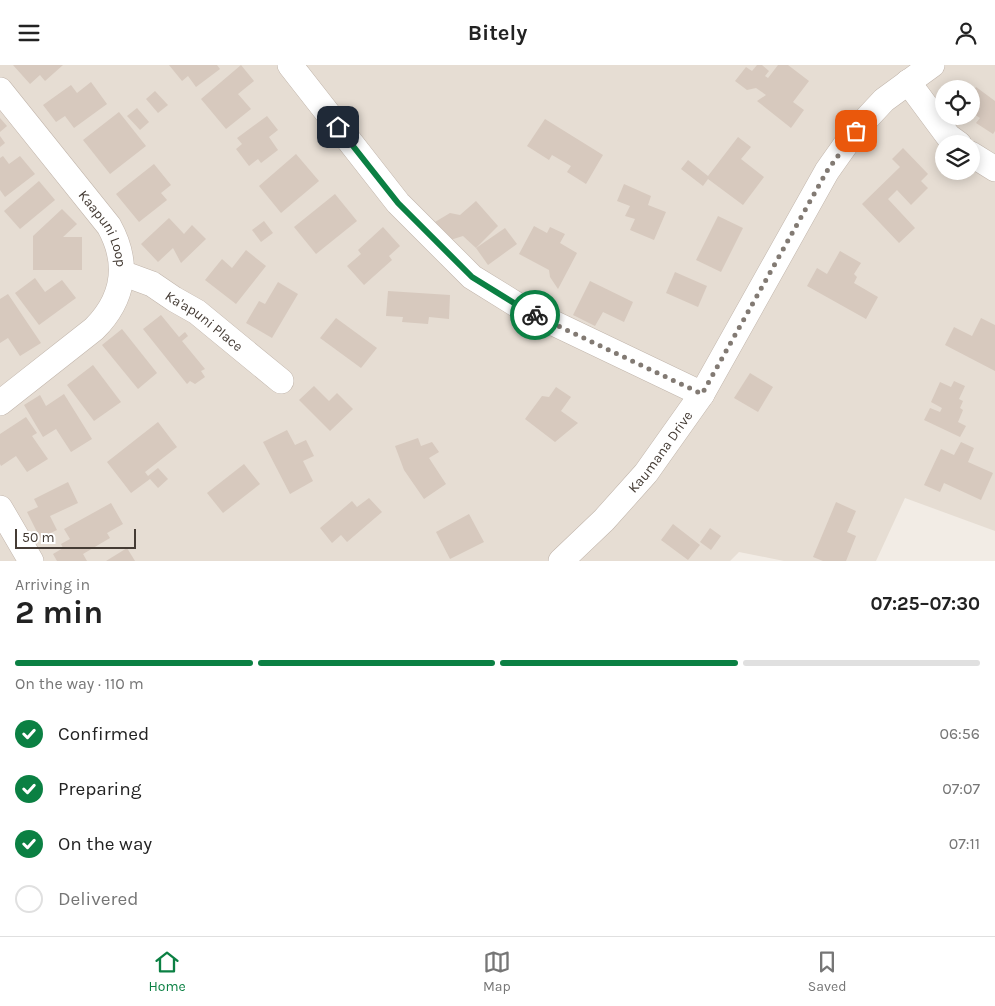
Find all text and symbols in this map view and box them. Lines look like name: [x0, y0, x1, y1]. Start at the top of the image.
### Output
icon: menu: [15, 19, 43, 47]
icon: person: [952, 19, 980, 47]
text: Bitely: [468, 20, 527, 46]
map controls: [935, 80, 980, 180]
button: locate: [935, 80, 980, 125]
pin: [317, 106, 359, 148]
pin: [835, 110, 877, 152]
icon: home: [324, 113, 352, 141]
icon: bag: [842, 117, 870, 145]
button: layers: [935, 135, 980, 180]
street label: Kaapuni Loop: [75, 187, 129, 268]
street label: Ka'apuni Place: [162, 287, 246, 355]
courier: [510, 290, 560, 340]
icon: bike: [521, 301, 549, 329]
street label: Kaumana Drive: [624, 408, 696, 496]
scale bar: [15, 526, 136, 549]
text: 50 m: [22, 529, 55, 546]
text: Arriving in: [15, 575, 90, 594]
text: 07:25–07:30: [870, 593, 980, 615]
text: 2 min: [15, 594, 103, 631]
text: On the way · 110 m: [15, 674, 144, 693]
icon: check: [15, 720, 43, 748]
text: Confirmed: [58, 723, 149, 745]
text: 06:56: [939, 724, 980, 743]
icon: check: [15, 775, 43, 803]
text: Preparing: [58, 778, 141, 800]
text: 07:07: [942, 779, 980, 798]
icon: check: [15, 830, 43, 858]
text: On the way: [58, 833, 152, 855]
text: 07:11: [949, 834, 980, 853]
text: Delivered: [58, 888, 138, 910]
tab: Home: [149, 948, 186, 995]
tab: Map: [483, 948, 511, 995]
tab: Saved: [808, 948, 847, 995]

